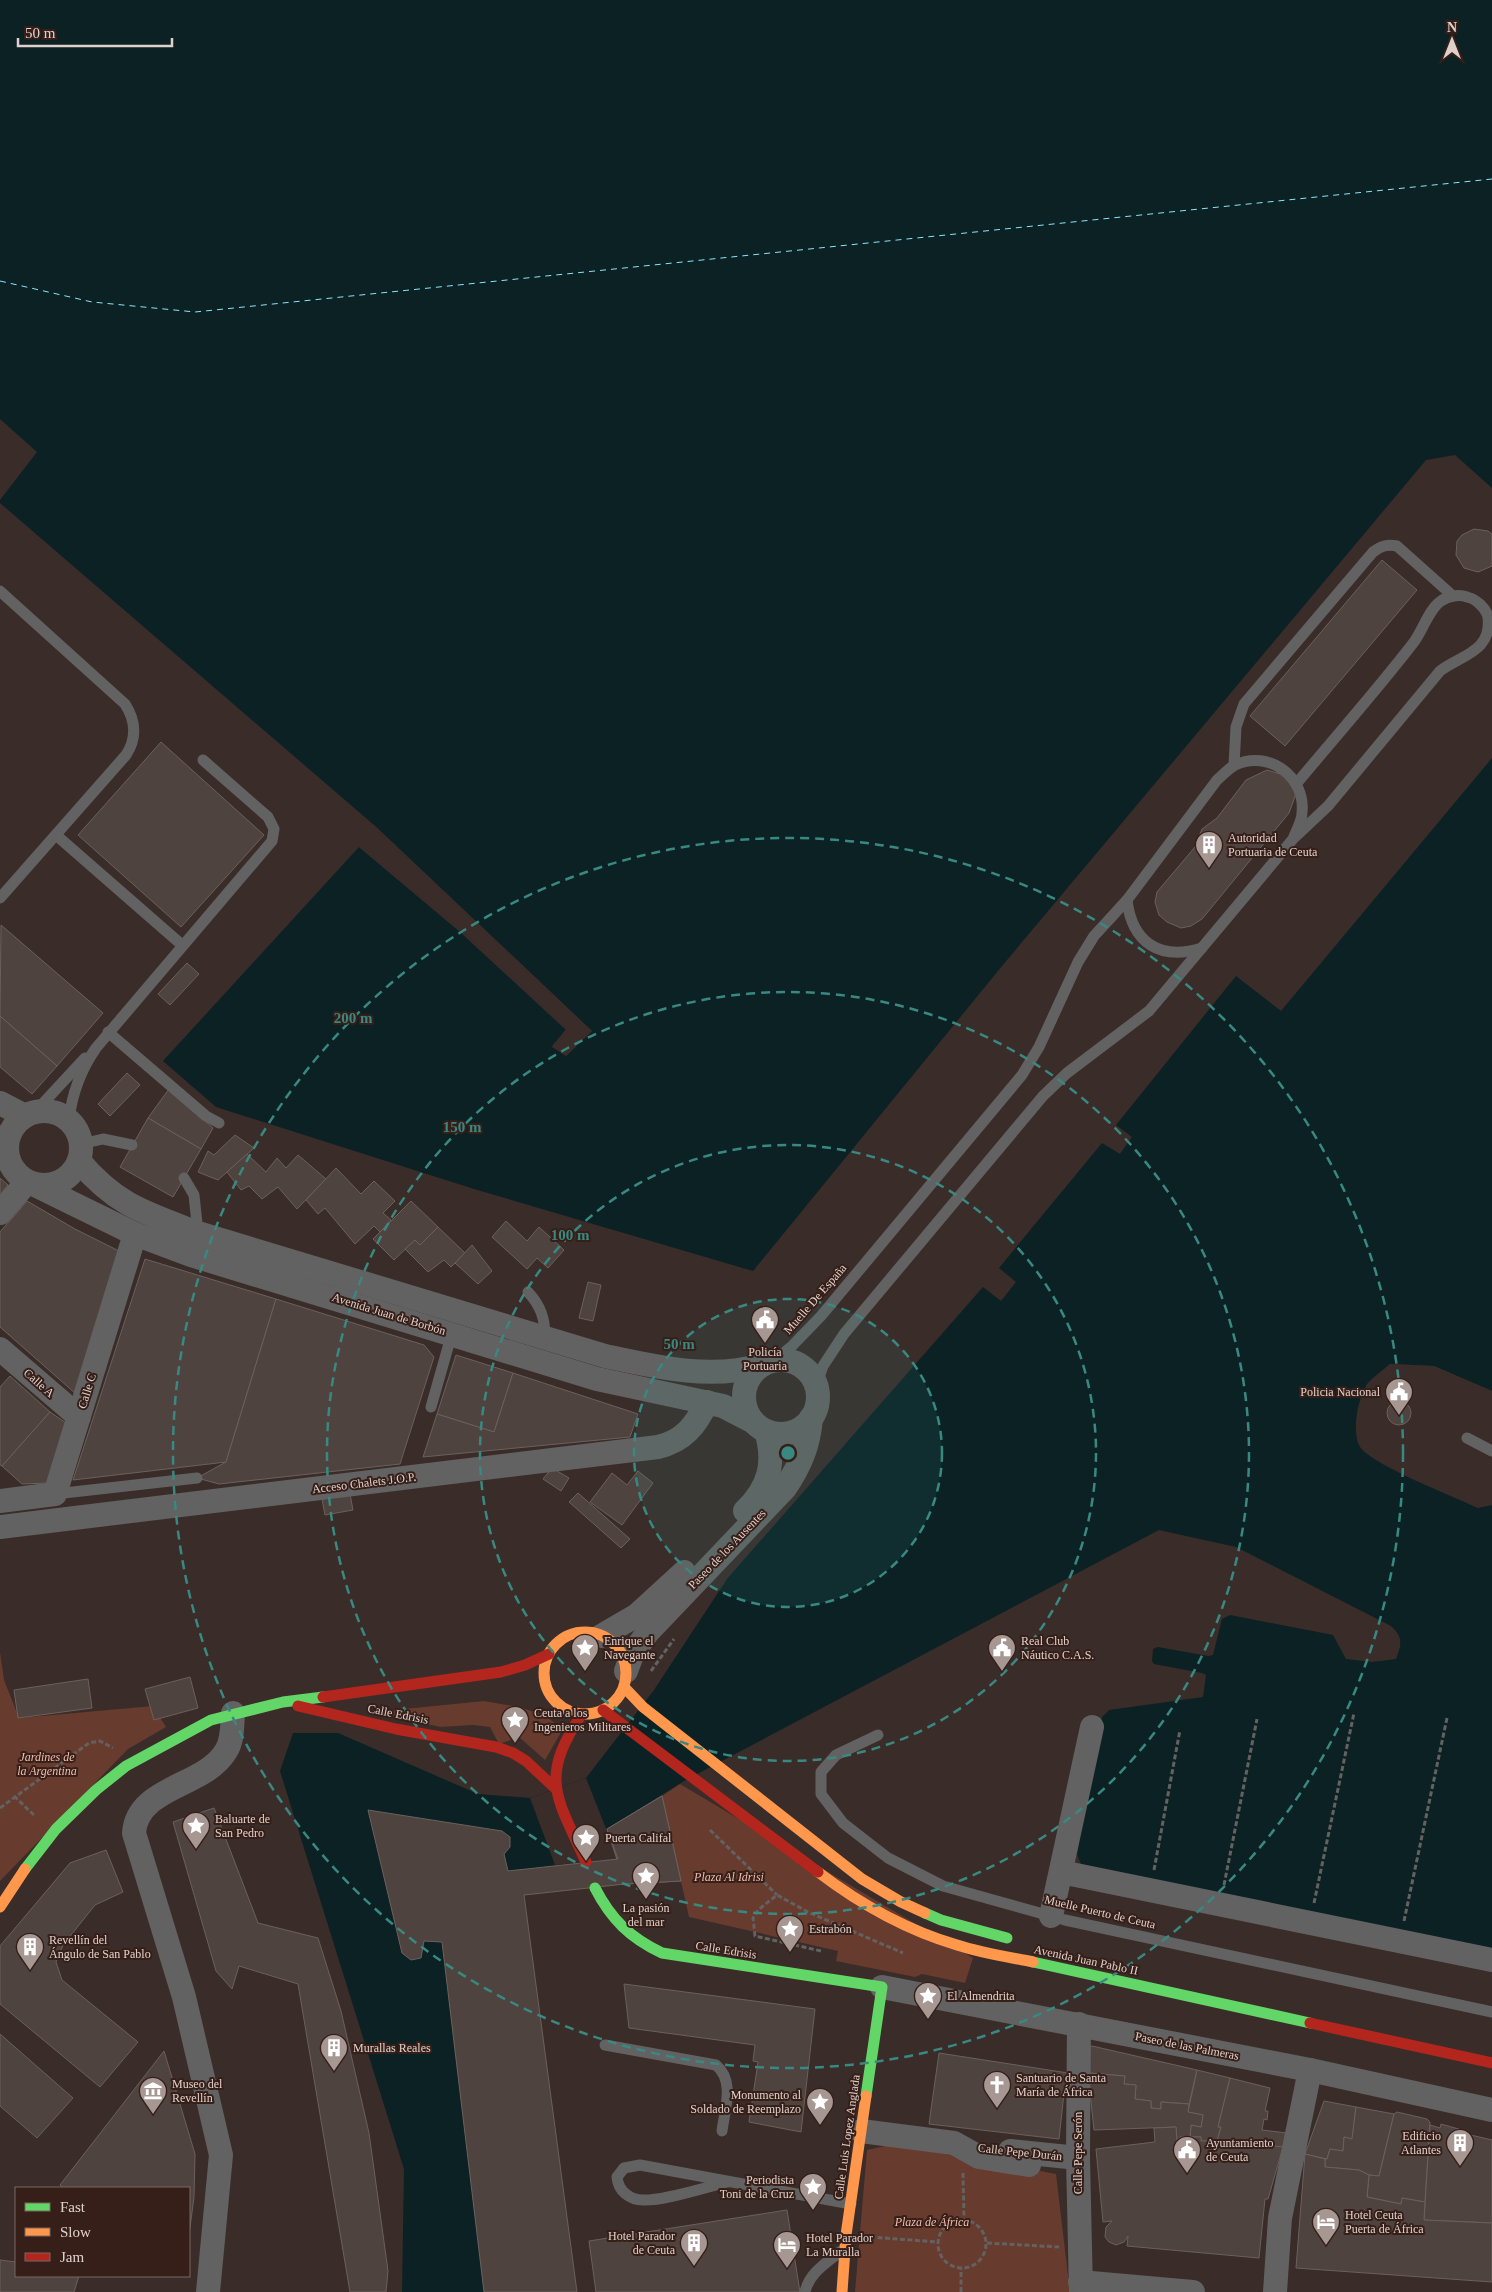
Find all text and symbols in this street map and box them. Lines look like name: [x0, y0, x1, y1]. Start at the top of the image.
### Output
scale bar: [18, 15, 171, 47]
north arrow: [1427, 15, 1477, 65]
text: N: [1447, 20, 1457, 35]
text: 50 m: [25, 25, 56, 41]
building icon: Autoridad Portuaria de Ceuta: [1194, 830, 1224, 869]
place label: Autoridad Portuaria de Ceuta: [1228, 831, 1318, 859]
text: 200 m: [334, 1010, 373, 1026]
text: 150 m: [443, 1119, 482, 1135]
text: 100 m: [551, 1227, 590, 1243]
street label: Muelle De España: [781, 1260, 850, 1337]
street label: Avenida Juan de Borbón: [330, 1290, 448, 1338]
public building icon: Policía Portuaria: [750, 1305, 780, 1344]
text: 50 m: [663, 1336, 695, 1352]
place label: Policía Portuaria: [743, 1345, 788, 1373]
street label: Calle A: [21, 1366, 58, 1400]
street label: Calle C: [75, 1372, 99, 1410]
public building icon: Policia Nacional: [1384, 1377, 1414, 1416]
place label: Policia Nacional: [1300, 1385, 1381, 1399]
centre of rings: [779, 1444, 797, 1462]
street label: Acceso Chalets J.O.P.: [311, 1470, 417, 1496]
street label: Paseo de los Ausentes: [685, 1506, 769, 1592]
place icon: Enrique el Navegante: [570, 1633, 600, 1672]
public building icon: Real Club Náutico C.A.S.: [987, 1633, 1017, 1672]
place label: Enrique el Navegante: [604, 1634, 655, 1662]
place label: Real Club Náutico C.A.S.: [1021, 1634, 1094, 1662]
street label: Calle Edrisis: [366, 1701, 430, 1727]
place icon: Ceuta a los Ingenieros Militares: [500, 1705, 530, 1744]
place label: Ceuta a los Ingenieros Militares: [534, 1706, 631, 1734]
park label: Jardines de la Argentina: [17, 1750, 77, 1778]
place icon: Baluarte de San Pedro: [181, 1811, 211, 1850]
place label: Baluarte de San Pedro: [215, 1812, 270, 1840]
place icon: Puerta Califal: [571, 1823, 601, 1862]
place label: Puerta Califal: [605, 1831, 672, 1845]
place icon: La pasión del mar: [631, 1861, 661, 1900]
park label: Plaza Al Idrisi: [693, 1870, 764, 1884]
street label: Muelle Puerto de Ceuta: [1043, 1892, 1158, 1932]
place label: La pasión del mar: [623, 1901, 670, 1929]
place icon: Estrabón: [775, 1914, 805, 1953]
place label: Estrabón: [809, 1922, 852, 1936]
building icon: Revellín del Ángulo de San Pablo: [15, 1932, 45, 1971]
place label: Revellín del Ángulo de San Pablo: [49, 1933, 151, 1961]
street label: Calle Edrisis: [694, 1938, 758, 1962]
street label: Avenida Juan Pablo II: [1033, 1942, 1139, 1978]
place icon: El Almendrita: [913, 1981, 943, 2020]
place label: El Almendrita: [947, 1989, 1015, 2003]
street label: Paseo de las Palmeras: [1134, 2029, 1241, 2063]
building icon: Murallas Reales: [319, 2033, 349, 2072]
place label: Murallas Reales: [353, 2041, 431, 2055]
church icon: Santuario de Santa María de África: [982, 2070, 1012, 2109]
place label: Santuario de Santa María de África: [1016, 2071, 1107, 2099]
street label: Calle Luis Lopez Anglada: [831, 2073, 863, 2200]
museum icon: Museo del Revellín: [138, 2076, 168, 2115]
place label: Museo del Revellín: [172, 2077, 223, 2105]
place icon: Monumento al Soldado de Reemplazo: [805, 2087, 835, 2126]
place label: Monumento al Soldado de Reemplazo: [690, 2088, 802, 2116]
street label: Calle Pepe Serón: [1071, 2112, 1085, 2194]
building icon: Edificio Atlantes: [1445, 2128, 1475, 2167]
place label: Edificio Atlantes: [1401, 2129, 1441, 2157]
public building icon: Ayuntamiento de Ceuta: [1172, 2135, 1202, 2174]
place label: Ayuntamiento de Ceuta: [1206, 2136, 1274, 2164]
street label: Calle Pepe Durán: [977, 2141, 1063, 2163]
place icon: Periodista Toni de la Cruz: [798, 2172, 828, 2211]
place label: Periodista Toni de la Cruz: [720, 2173, 795, 2201]
legend: [15, 2187, 190, 2277]
text: Fast: [60, 2199, 86, 2215]
hotel icon: Hotel Ceuta Puerta de África: [1311, 2207, 1341, 2246]
place label: Hotel Ceuta Puerta de África: [1345, 2208, 1424, 2236]
park label: Plaza de África: [894, 2215, 969, 2229]
text: Slow: [60, 2224, 91, 2240]
building icon: Hotel Parador de Ceuta: [679, 2228, 709, 2267]
place label: Hotel Parador de Ceuta: [608, 2229, 676, 2257]
hotel icon: Hotel Parador La Muralla: [772, 2230, 802, 2269]
place label: Hotel Parador La Muralla: [806, 2231, 873, 2259]
text: Jam: [60, 2249, 84, 2265]

